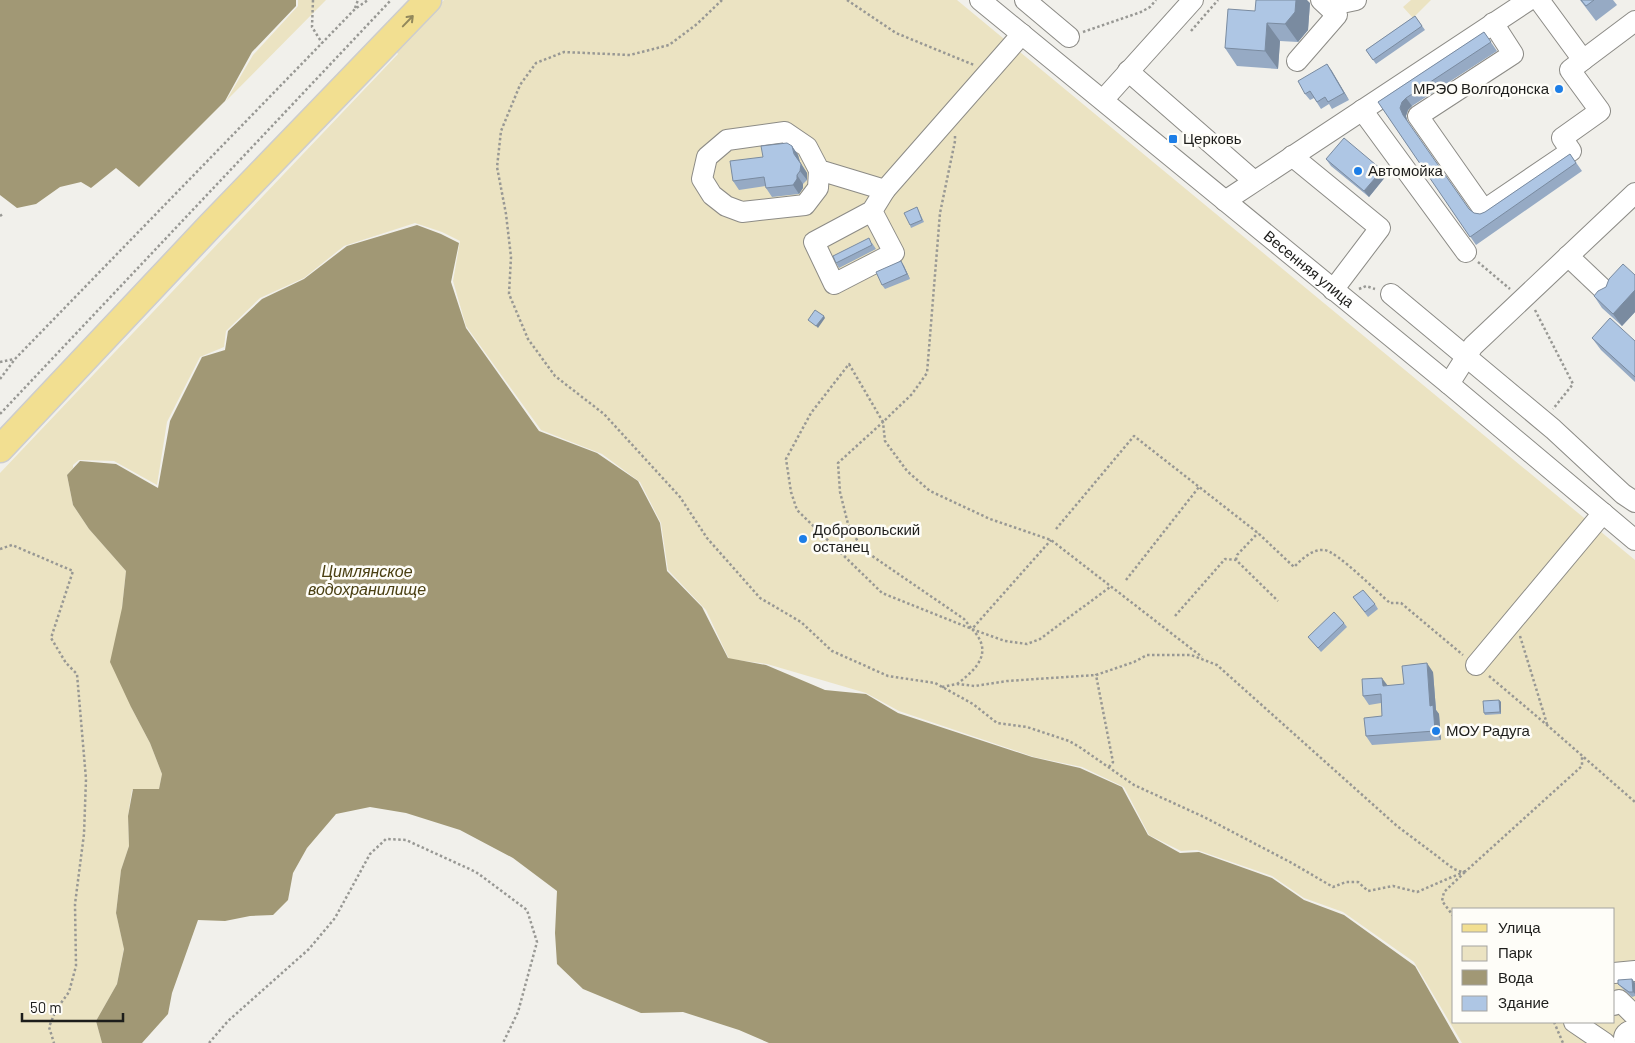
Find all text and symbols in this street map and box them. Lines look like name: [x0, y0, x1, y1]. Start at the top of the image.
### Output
one-way arrow: [402, 15, 414, 27]
place label: МРЭО Волгодонска: [1413, 79, 1550, 97]
marker: МРЭО Волгодонска: [1553, 83, 1565, 95]
place label: Церковь: [1183, 129, 1242, 147]
marker: Церковь: [1167, 133, 1179, 145]
place label: Автомойка: [1368, 161, 1444, 179]
marker: Автомойка: [1352, 165, 1364, 177]
street label: Весенняя улица: [1261, 226, 1359, 311]
place label: Добровольский останец: [813, 520, 920, 555]
marker: Добровольский останец: [797, 533, 809, 545]
water label: Цимлянское водохранилище: [308, 561, 426, 598]
place label: МОУ Радуга: [1446, 721, 1531, 739]
marker: МОУ Радуга: [1430, 725, 1442, 737]
legend: [1452, 908, 1615, 1023]
text: Улица: [1498, 918, 1541, 936]
text: Парк: [1498, 943, 1532, 961]
text: Вода: [1498, 968, 1534, 986]
scale bar: [22, 990, 124, 1022]
text: Здание: [1498, 993, 1549, 1011]
text: 50 m: [30, 998, 62, 1016]

